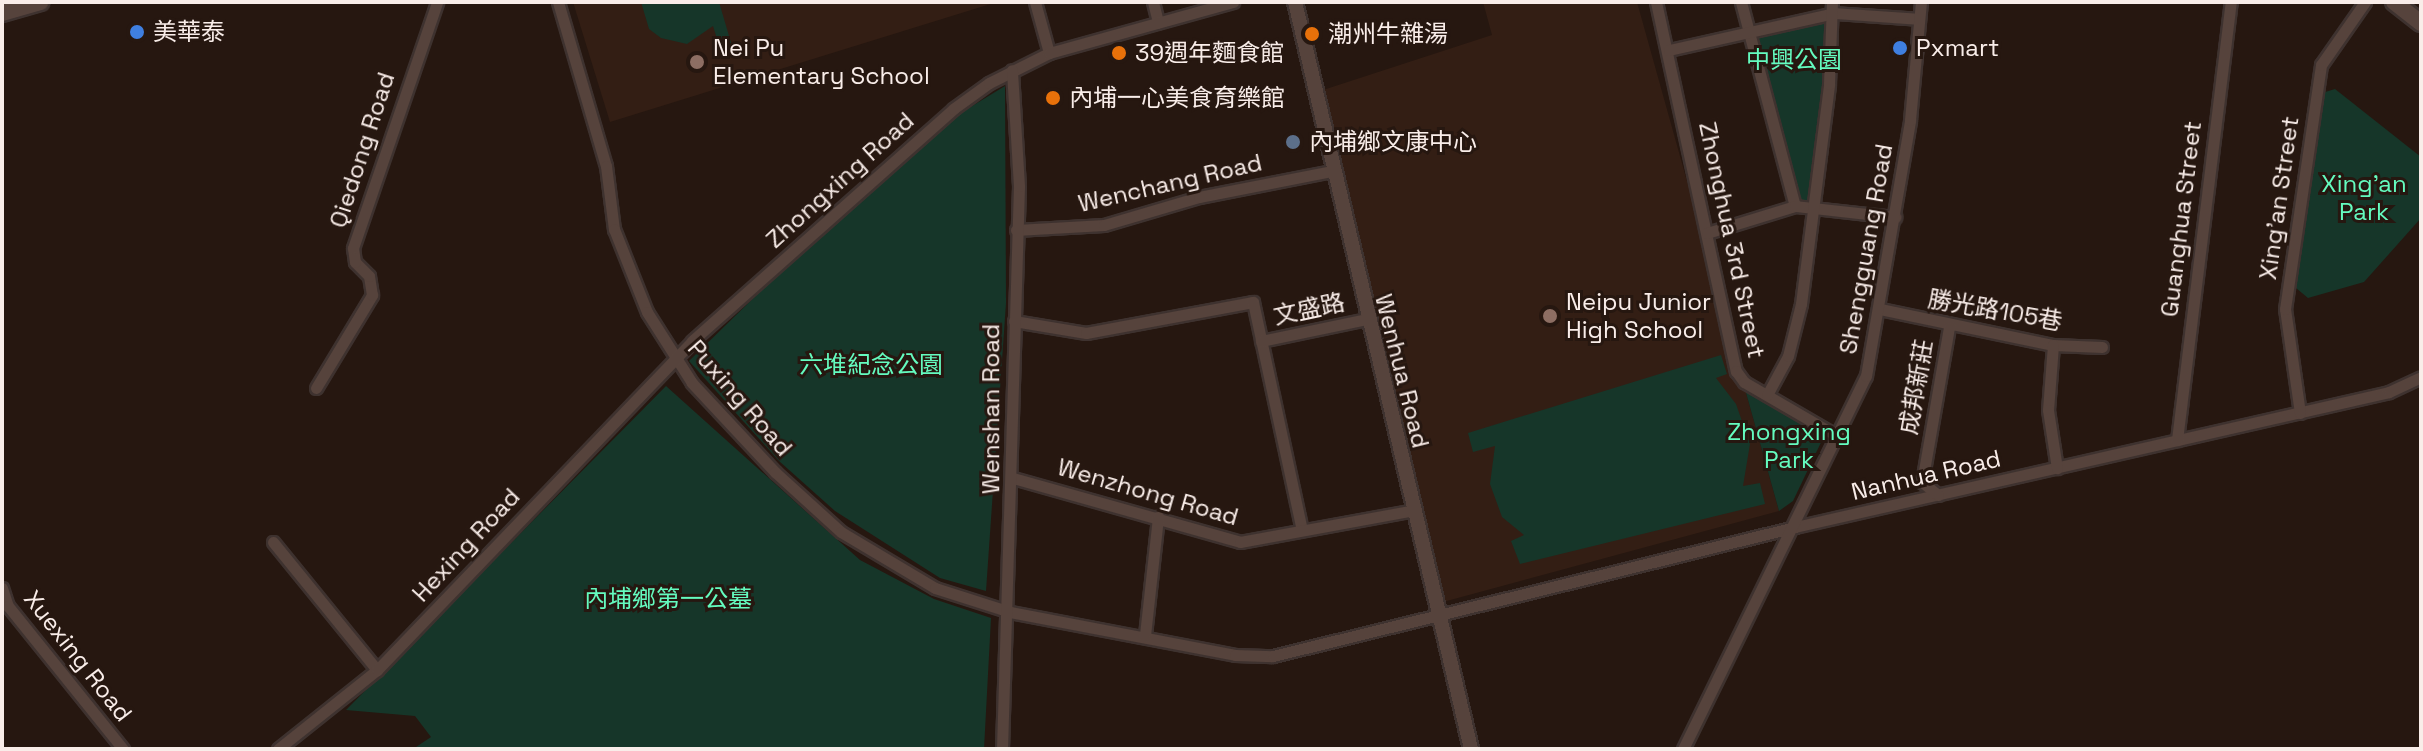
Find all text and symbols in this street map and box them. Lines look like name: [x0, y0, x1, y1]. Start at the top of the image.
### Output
place label: 美華泰: [153, 18, 225, 46]
place label: 潮州牛雜湯: [1328, 20, 1448, 48]
marker: 美華泰: [128, 23, 146, 41]
marker: 潮州牛雜湯: [1303, 25, 1321, 43]
place label: Nei Pu Elementary School: [713, 34, 930, 90]
place label: Pxmart: [1916, 34, 1999, 62]
place label: 39週年麵食館: [1135, 39, 1284, 67]
marker: Pxmart: [1891, 39, 1909, 57]
marker: 39週年麵食館: [1110, 44, 1128, 62]
park label: 中興公園: [1746, 46, 1842, 74]
marker: Nei Pu Elementary School: [688, 53, 706, 71]
street label: Qiedong Road: [323, 69, 401, 231]
place label: 內埔一心美食育樂館: [1069, 84, 1285, 112]
marker: 內埔一心美食育樂館: [1044, 89, 1062, 107]
street label: Zhongxing Road: [760, 106, 920, 254]
street label: Xing'an Street: [2253, 114, 2305, 282]
street label: Zhonghua 3rd Street: [1693, 119, 1771, 361]
street label: Guanghua Street: [2155, 119, 2207, 319]
place label: 內埔鄉文康中心: [1309, 128, 1477, 156]
marker: 內埔鄉文康中心: [1284, 133, 1302, 151]
street label: Shengguang Road: [1833, 142, 1899, 356]
street label: Wenchang Road: [1075, 148, 1265, 218]
park label: Xing'an Park: [2321, 170, 2407, 226]
street label: 勝光路105巷: [1926, 284, 2064, 336]
street label: 文盛路: [1271, 287, 1347, 331]
place label: Neipu Junior High School: [1566, 288, 1711, 344]
street label: Wenhua Road: [1369, 291, 1435, 451]
marker: Neipu Junior High School: [1541, 307, 1559, 325]
street label: Wenshan Road: [977, 324, 1005, 494]
street label: Puxing Road: [682, 334, 798, 462]
street label: 成邦新莊: [1893, 337, 1939, 437]
park label: 六堆紀念公園: [799, 351, 943, 379]
park label: Zhongxing Park: [1727, 418, 1851, 474]
street label: Nanhua Road: [1848, 444, 2004, 506]
street label: Wenzhong Road: [1054, 452, 1242, 532]
street label: Hexing Road: [406, 482, 526, 608]
street label: Xuexing Road: [18, 585, 138, 727]
park label: 內埔鄉第一公墓: [584, 585, 752, 613]

